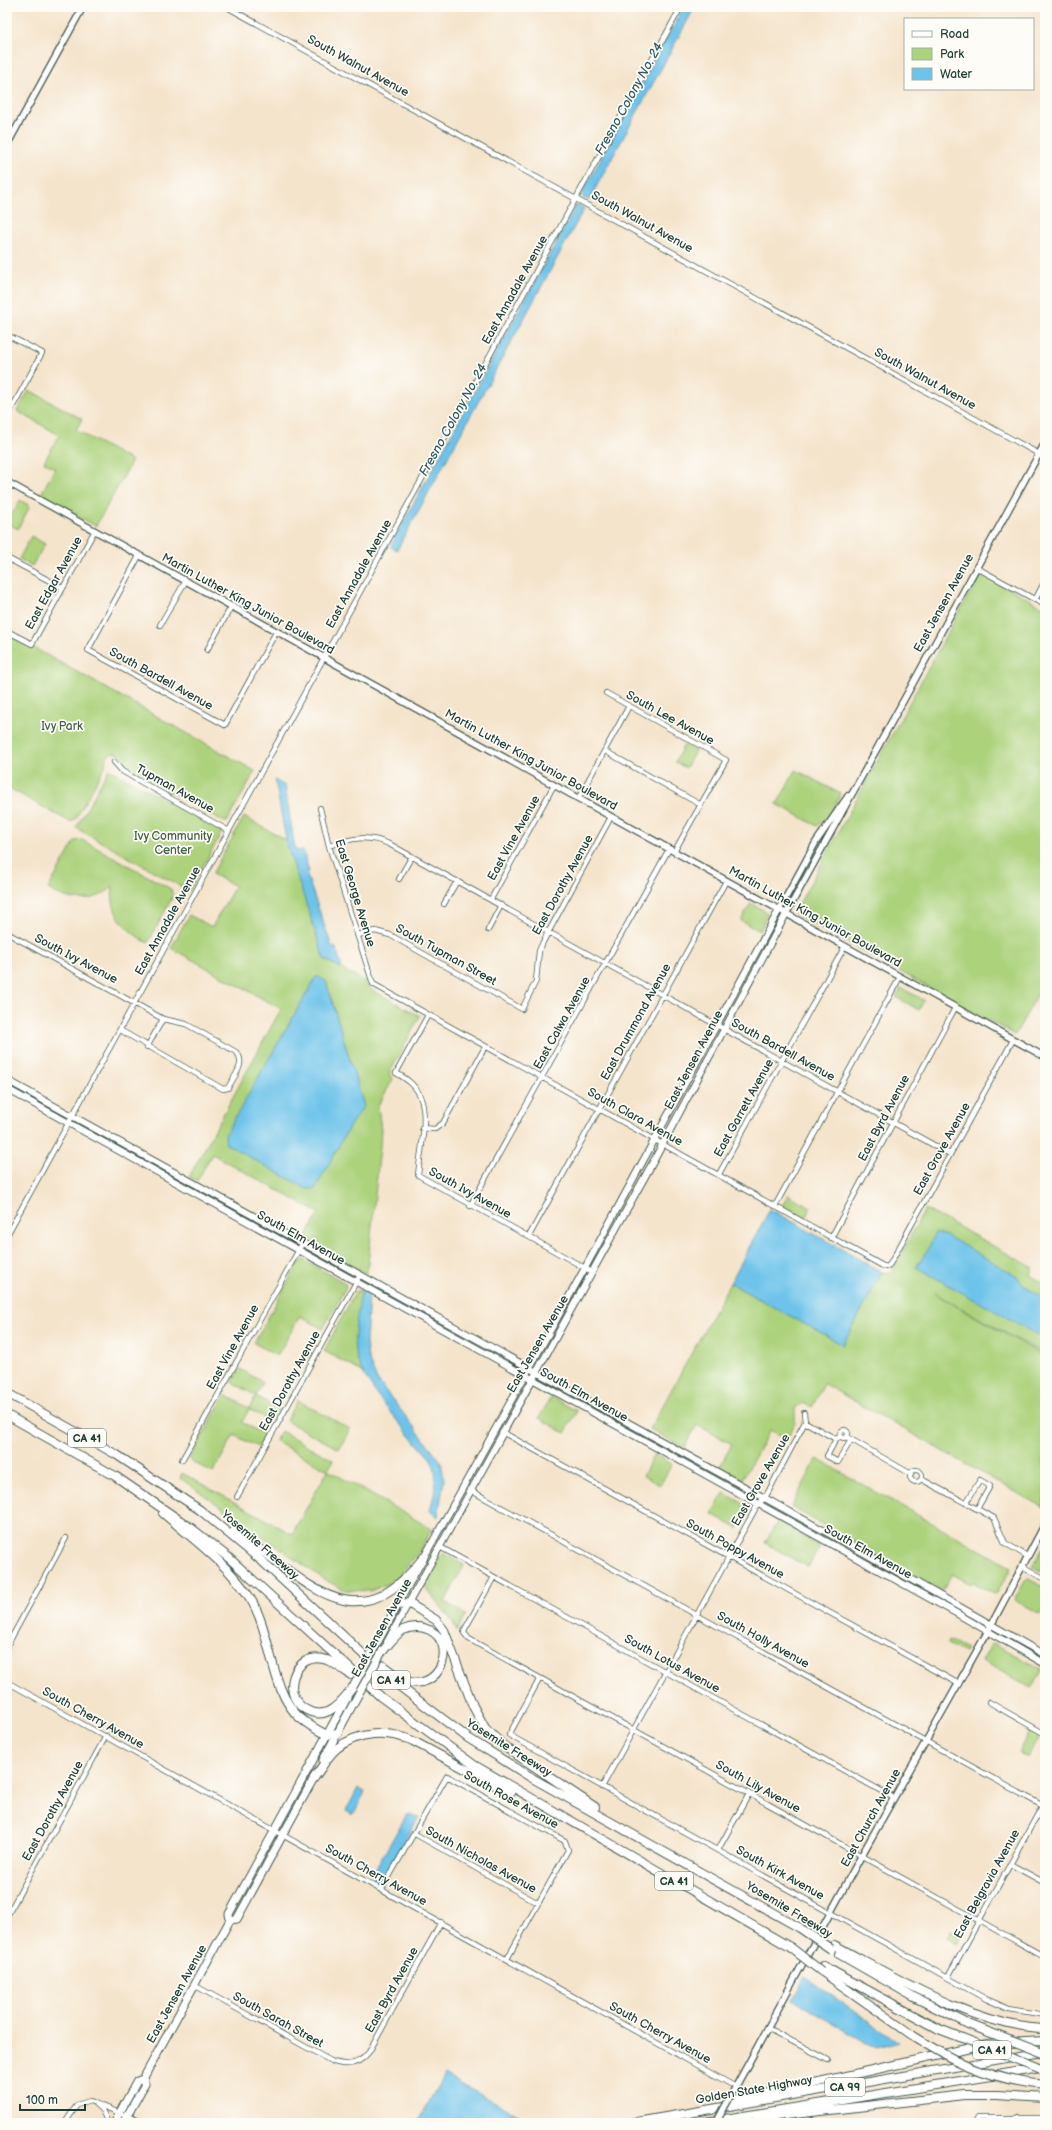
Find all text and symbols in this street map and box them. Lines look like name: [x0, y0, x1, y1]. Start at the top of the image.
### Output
legend: [904, 18, 1034, 90]
text: Road: [940, 27, 969, 42]
street label: South Walnut Avenue: [304, 32, 412, 100]
water label: Fresno Colony No. 24: [591, 40, 667, 158]
text: Park: [940, 47, 964, 62]
text: Water: [940, 67, 972, 82]
street label: South Walnut Avenue: [588, 188, 696, 256]
street label: East Annadale Avenue: [479, 233, 551, 347]
street label: South Walnut Avenue: [871, 345, 979, 413]
water label: Fresno Colony No. 24: [415, 361, 491, 479]
street label: East Annadale Avenue: [323, 517, 395, 631]
street label: East Edgar Avenue: [22, 534, 86, 632]
street label: Martin Luther King Junior Boulevard: [159, 550, 337, 658]
street label: East Jensen Avenue: [911, 551, 977, 655]
street label: South Bardell Avenue: [107, 644, 215, 714]
street label: South Lee Avenue: [623, 688, 717, 748]
street label: Martin Luther King Junior Boulevard: [442, 706, 620, 814]
park label: Ivy Park: [41, 719, 83, 734]
street label: Tupman Avenue: [133, 761, 217, 817]
street label: East Vine Avenue: [484, 793, 544, 883]
park label: Ivy Community Center: [134, 829, 213, 858]
street label: East Dorothy Avenue: [529, 832, 597, 938]
street label: East George Avenue: [331, 837, 379, 949]
street label: Martin Luther King Junior Boulevard: [726, 863, 904, 971]
street label: East Annadale Avenue: [132, 864, 204, 978]
street label: South Tupman Street: [393, 921, 499, 989]
street label: South Ivy Avenue: [32, 931, 120, 987]
street label: East Drummond Avenue: [598, 961, 674, 1083]
street label: East Calwa Avenue: [530, 974, 594, 1072]
street label: East Jensen Avenue: [662, 1008, 726, 1112]
street label: South Bardell Avenue: [729, 1015, 837, 1085]
street label: East Garrett Avenue: [711, 1056, 777, 1160]
street label: East Byrd Avenue: [855, 1072, 913, 1164]
street label: South Clara Avenue: [585, 1085, 685, 1149]
street label: East Grove Avenue: [910, 1100, 974, 1198]
street label: South Ivy Avenue: [426, 1164, 514, 1222]
street label: South Elm Avenue: [254, 1208, 348, 1268]
street label: East Jensen Avenue: [504, 1293, 572, 1395]
street label: East Vine Avenue: [203, 1302, 263, 1392]
street label: East Dorothy Avenue: [256, 1328, 324, 1434]
street label: South Elm Avenue: [537, 1365, 631, 1425]
road number: CA 41: [68, 1429, 106, 1447]
street label: East Grove Avenue: [729, 1431, 793, 1529]
street label: Yosemite Freeway: [217, 1507, 302, 1583]
street label: South Poppy Avenue: [683, 1516, 787, 1582]
street label: South Elm Avenue: [821, 1522, 915, 1582]
street label: East Jensen Avenue: [349, 1576, 415, 1680]
street label: South Holly Avenue: [714, 1608, 812, 1672]
street label: South Lotus Avenue: [621, 1631, 723, 1697]
road number: CA 41: [372, 1671, 410, 1689]
street label: South Cherry Avenue: [40, 1684, 146, 1752]
street label: Yosemite Freeway: [463, 1715, 555, 1781]
street label: South Lily Avenue: [713, 1757, 803, 1817]
street label: East Dorothy Avenue: [19, 1758, 87, 1864]
street label: East Church Avenue: [838, 1766, 904, 1870]
street label: South Rose Avenue: [461, 1768, 561, 1832]
street label: South Nicholas Avenue: [423, 1823, 539, 1897]
street label: East Belgravia Avenue: [951, 1827, 1023, 1941]
street label: South Cherry Avenue: [323, 1841, 429, 1909]
street label: South Kirk Avenue: [733, 1843, 827, 1903]
road number: CA 41: [655, 1872, 693, 1890]
street label: Yosemite Freeway: [742, 1878, 835, 1942]
street label: East Jensen Avenue: [144, 1942, 210, 2046]
street label: East Byrd Avenue: [362, 1945, 422, 2035]
street label: South Sarah Street: [230, 1989, 326, 2051]
street label: South Cherry Avenue: [607, 1999, 713, 2067]
road number: CA 41: [973, 2041, 1011, 2059]
street label: Golden State Highway: [694, 2072, 814, 2108]
road number: CA 99: [825, 2078, 865, 2096]
scale bar: [20, 2086, 85, 2112]
text: 100 m: [26, 2093, 58, 2108]

